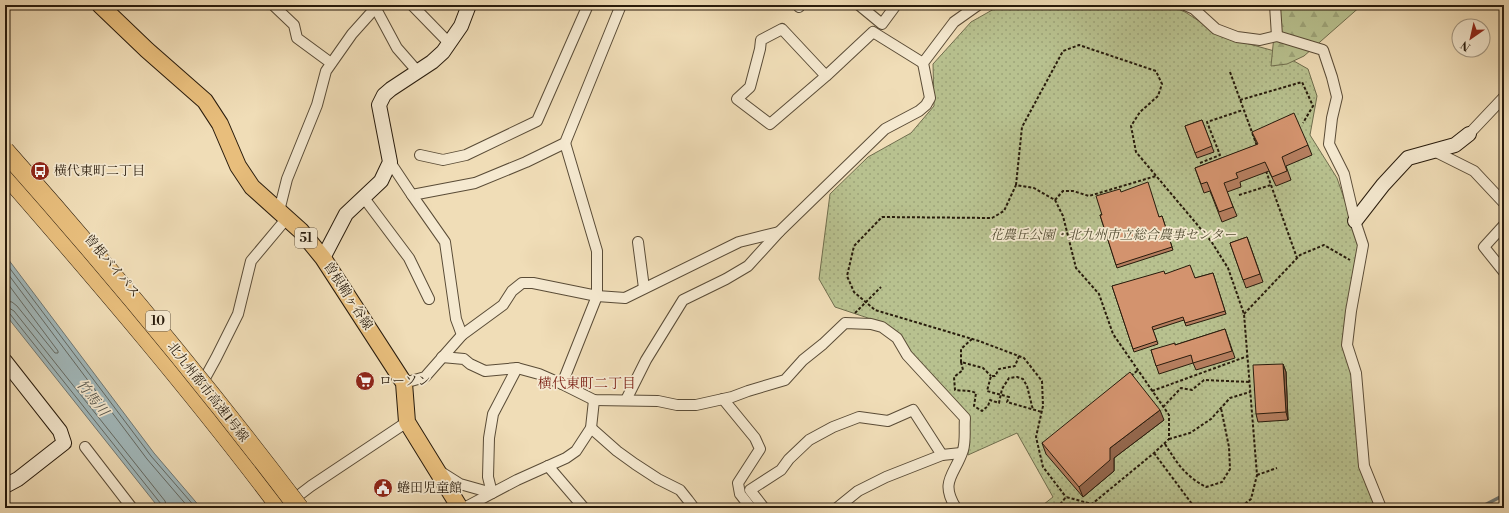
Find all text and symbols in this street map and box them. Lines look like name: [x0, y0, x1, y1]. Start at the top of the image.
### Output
north arrow: [1451, 18, 1491, 58]
text: N: [1458, 37, 1473, 54]
bus stop icon: 横代東町二丁目: [29, 160, 51, 182]
place label: 横代東町二丁目: [54, 163, 145, 179]
park label: 花農丘公園・北九州市立総合農事センター: [990, 227, 1236, 243]
road number: 51: [295, 228, 317, 248]
street label: 曽根バイパス: [81, 231, 143, 301]
street label: 曽根鞘ヶ谷線: [320, 259, 376, 333]
road number: 10: [146, 311, 170, 331]
street label: 北九州都市高速1号線: [164, 339, 252, 445]
supermarket icon: ローソン: [354, 370, 376, 392]
place label: ローソン: [379, 373, 430, 389]
district label: 横代東町二丁目: [538, 375, 636, 393]
water label: 竹馬川: [72, 376, 113, 422]
public building icon: 蜷田児童館: [372, 477, 394, 499]
place label: 蜷田児童館: [397, 480, 462, 496]

